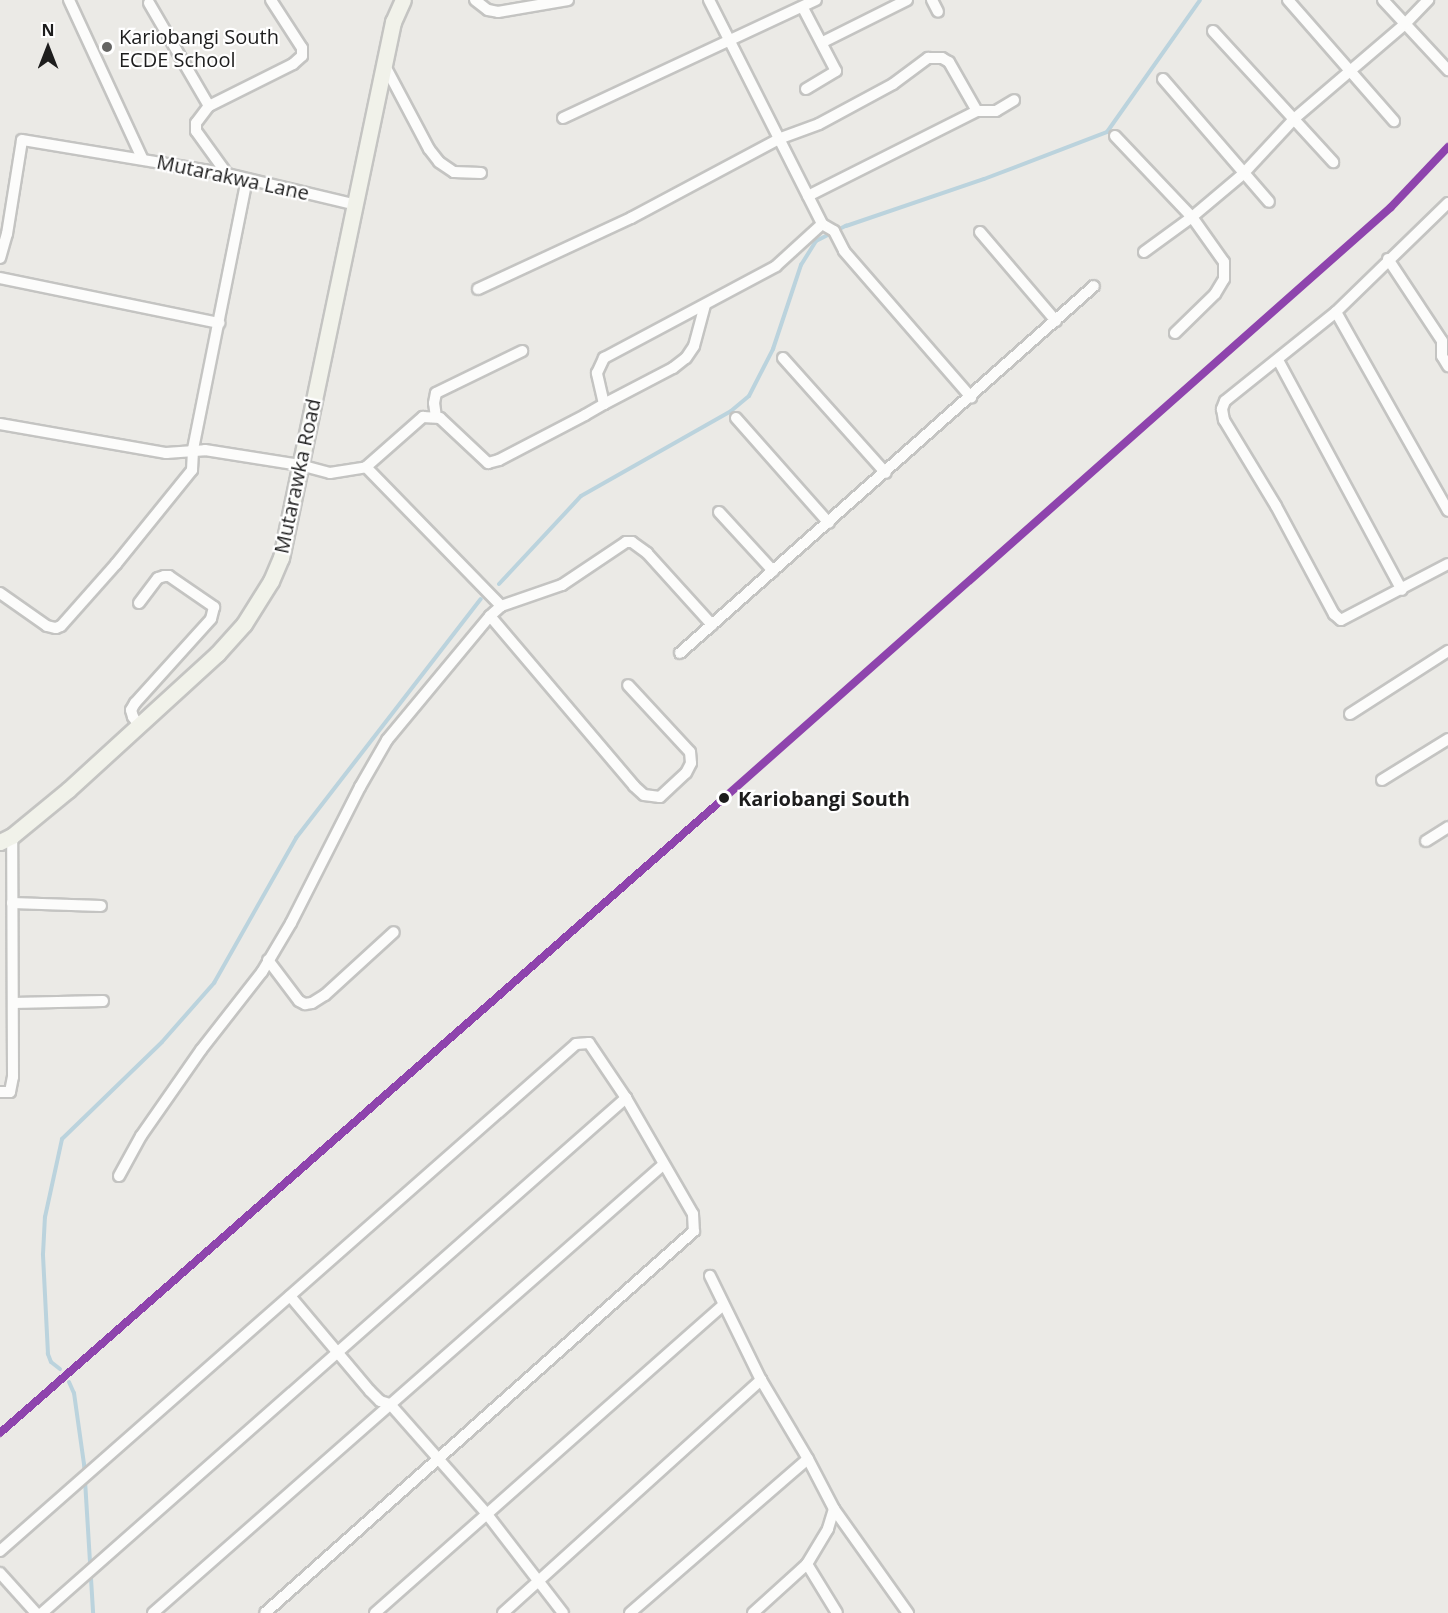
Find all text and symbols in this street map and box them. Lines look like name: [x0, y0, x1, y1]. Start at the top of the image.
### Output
north arrow: [18, 18, 78, 78]
text: N: [41, 19, 55, 41]
place label: Kariobangi South ECDE School: [119, 24, 279, 71]
marker: Kariobangi South ECDE School: [100, 40, 114, 54]
street label: Mutarakwa Lane: [155, 149, 311, 205]
street label: Mutarawka Road: [269, 396, 325, 556]
place label: Kariobangi South: [738, 786, 910, 810]
marker: Kariobangi South: [715, 789, 733, 807]

